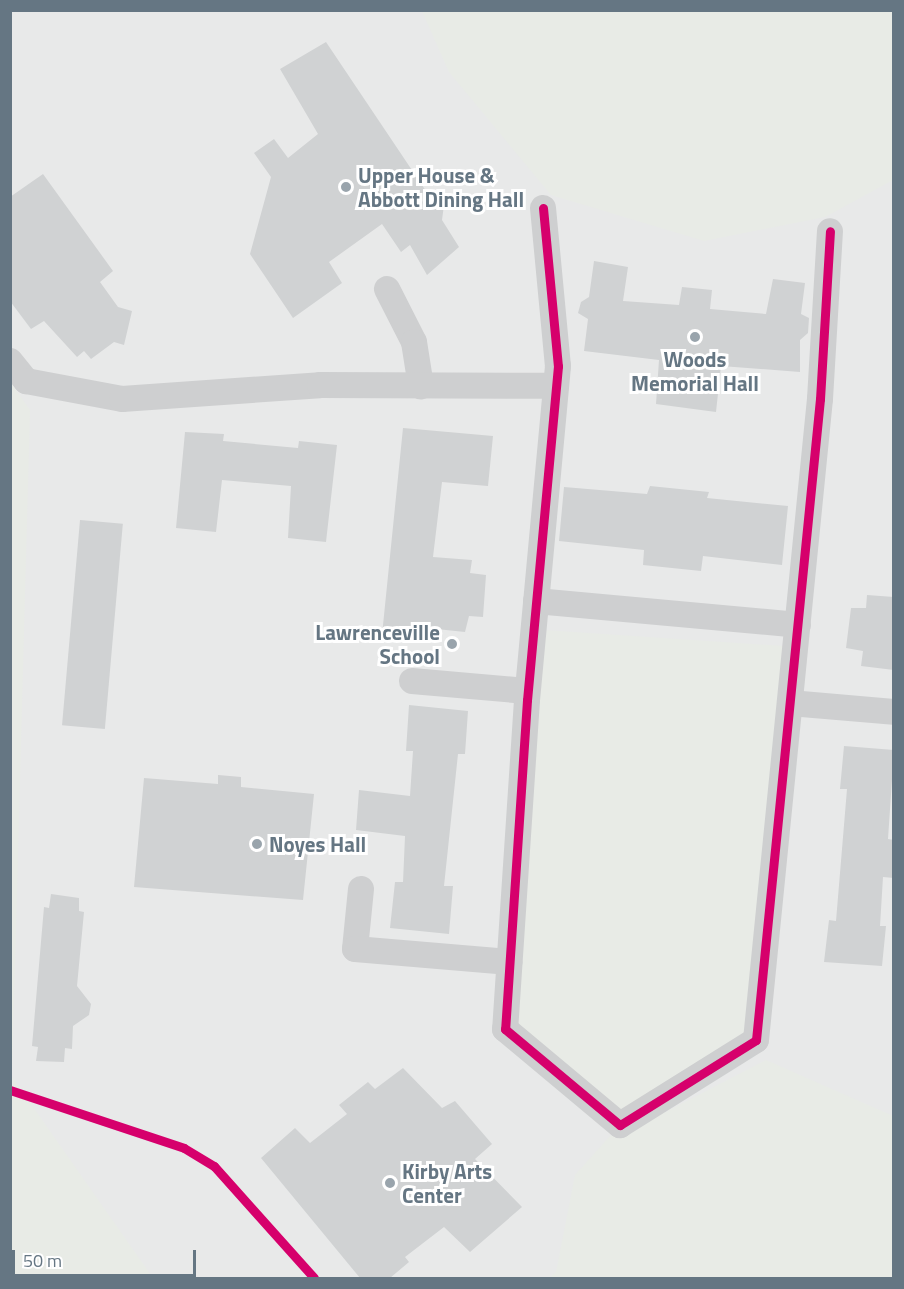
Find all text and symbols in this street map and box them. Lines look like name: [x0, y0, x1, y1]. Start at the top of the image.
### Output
place label: Upper House & Abbott Dining Hall: [358, 162, 524, 212]
marker: Upper House & Abbott Dining Hall: [339, 180, 353, 194]
marker: Woods Memorial Hall: [688, 330, 702, 344]
place label: Woods Memorial Hall: [631, 346, 759, 396]
place label: Lawrenceville School: [315, 619, 440, 669]
marker: Lawrenceville School: [445, 637, 459, 651]
place label: Noyes Hall: [269, 831, 366, 857]
marker: Noyes Hall: [250, 837, 264, 851]
place label: Kirby Arts Center: [402, 1158, 492, 1208]
marker: Kirby Arts Center: [383, 1176, 397, 1190]
scale bar: [15, 1238, 200, 1276]
text: 50 m: [23, 1247, 62, 1274]

